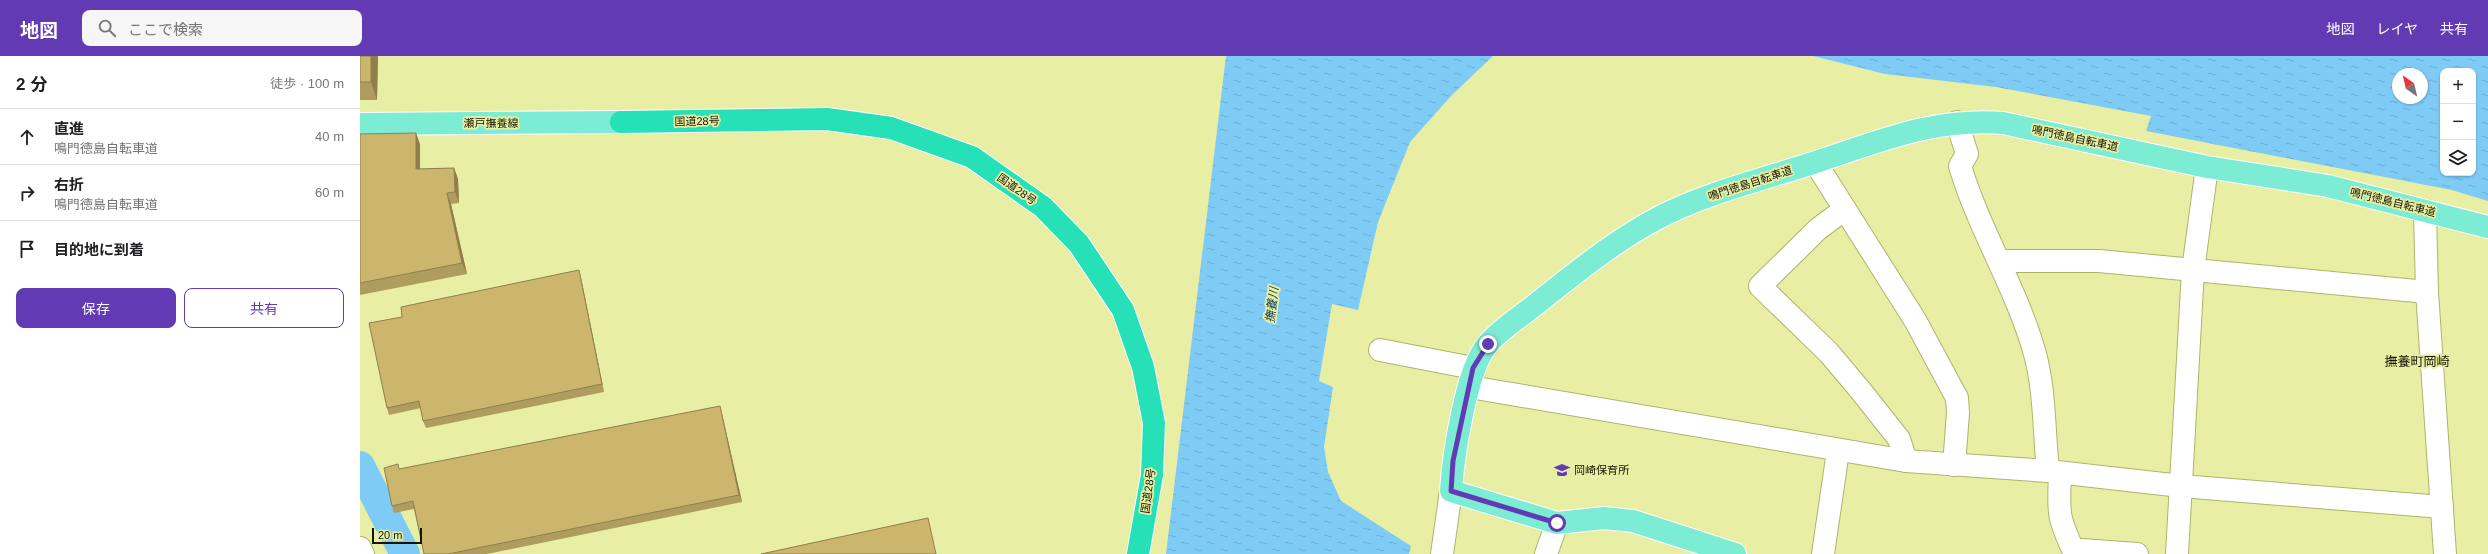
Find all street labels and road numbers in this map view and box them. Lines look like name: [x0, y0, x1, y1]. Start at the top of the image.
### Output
street label: 国道28号: [674, 115, 720, 127]
street label: 瀬戸撫養線: [464, 117, 519, 129]
street label: 鳴門徳島自転車道: [2031, 123, 2119, 153]
street label: 鳴門徳島自転車道: [1706, 164, 1794, 202]
street label: 国道28号: [995, 171, 1039, 207]
street label: 鳴門徳島自転車道: [2349, 186, 2437, 218]
street label: 国道28号: [1139, 468, 1157, 514]

